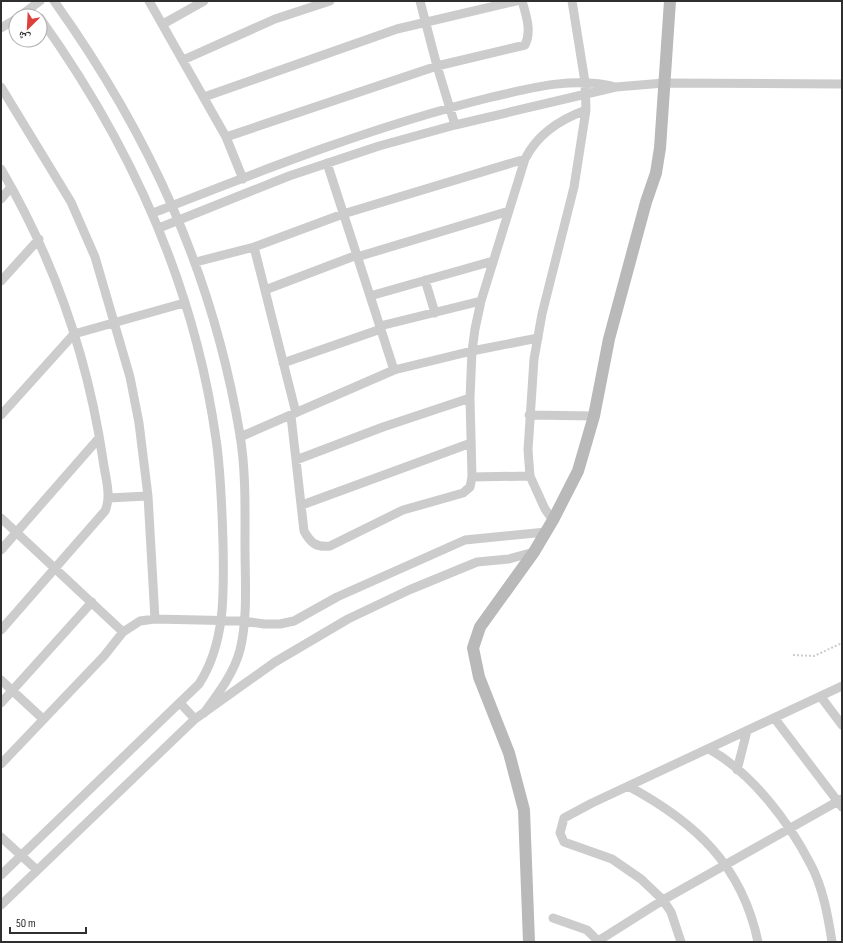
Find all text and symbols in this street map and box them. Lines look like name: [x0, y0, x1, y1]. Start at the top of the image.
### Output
north arrow: [8, 8, 48, 48]
text: ش: [16, 27, 33, 45]
scale bar: [10, 909, 86, 935]
text: 50 m: [16, 916, 36, 931]

